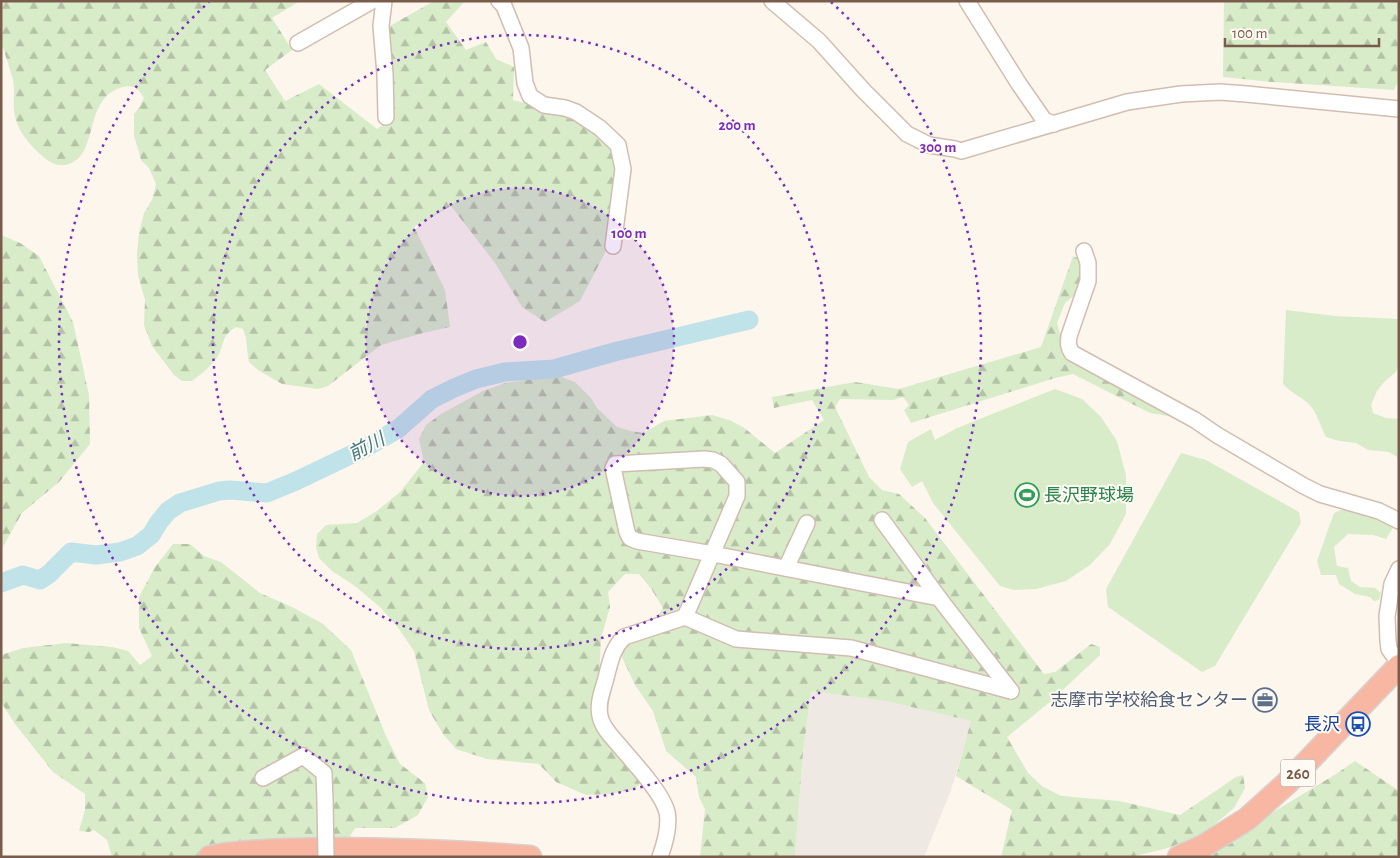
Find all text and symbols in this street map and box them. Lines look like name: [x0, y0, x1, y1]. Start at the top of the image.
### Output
scale bar: [1225, 15, 1379, 47]
text: 100 m: [1232, 26, 1267, 41]
text: 200 m: [718, 118, 756, 133]
text: 300 m: [920, 140, 956, 155]
text: 100 m: [611, 226, 647, 241]
centre of rings: [511, 333, 529, 351]
water label: 前川: [345, 427, 390, 465]
sports icon: 長沢野球場: [1014, 482, 1040, 508]
place label: 長沢野球場: [1044, 486, 1134, 505]
office icon: 志摩市学校給食センター: [1252, 687, 1278, 713]
place label: 志摩市学校給食センター: [1050, 690, 1248, 710]
bus stop icon: 長沢: [1345, 711, 1371, 737]
place label: 長沢: [1304, 715, 1340, 734]
road number: 260: [1280, 760, 1316, 786]

